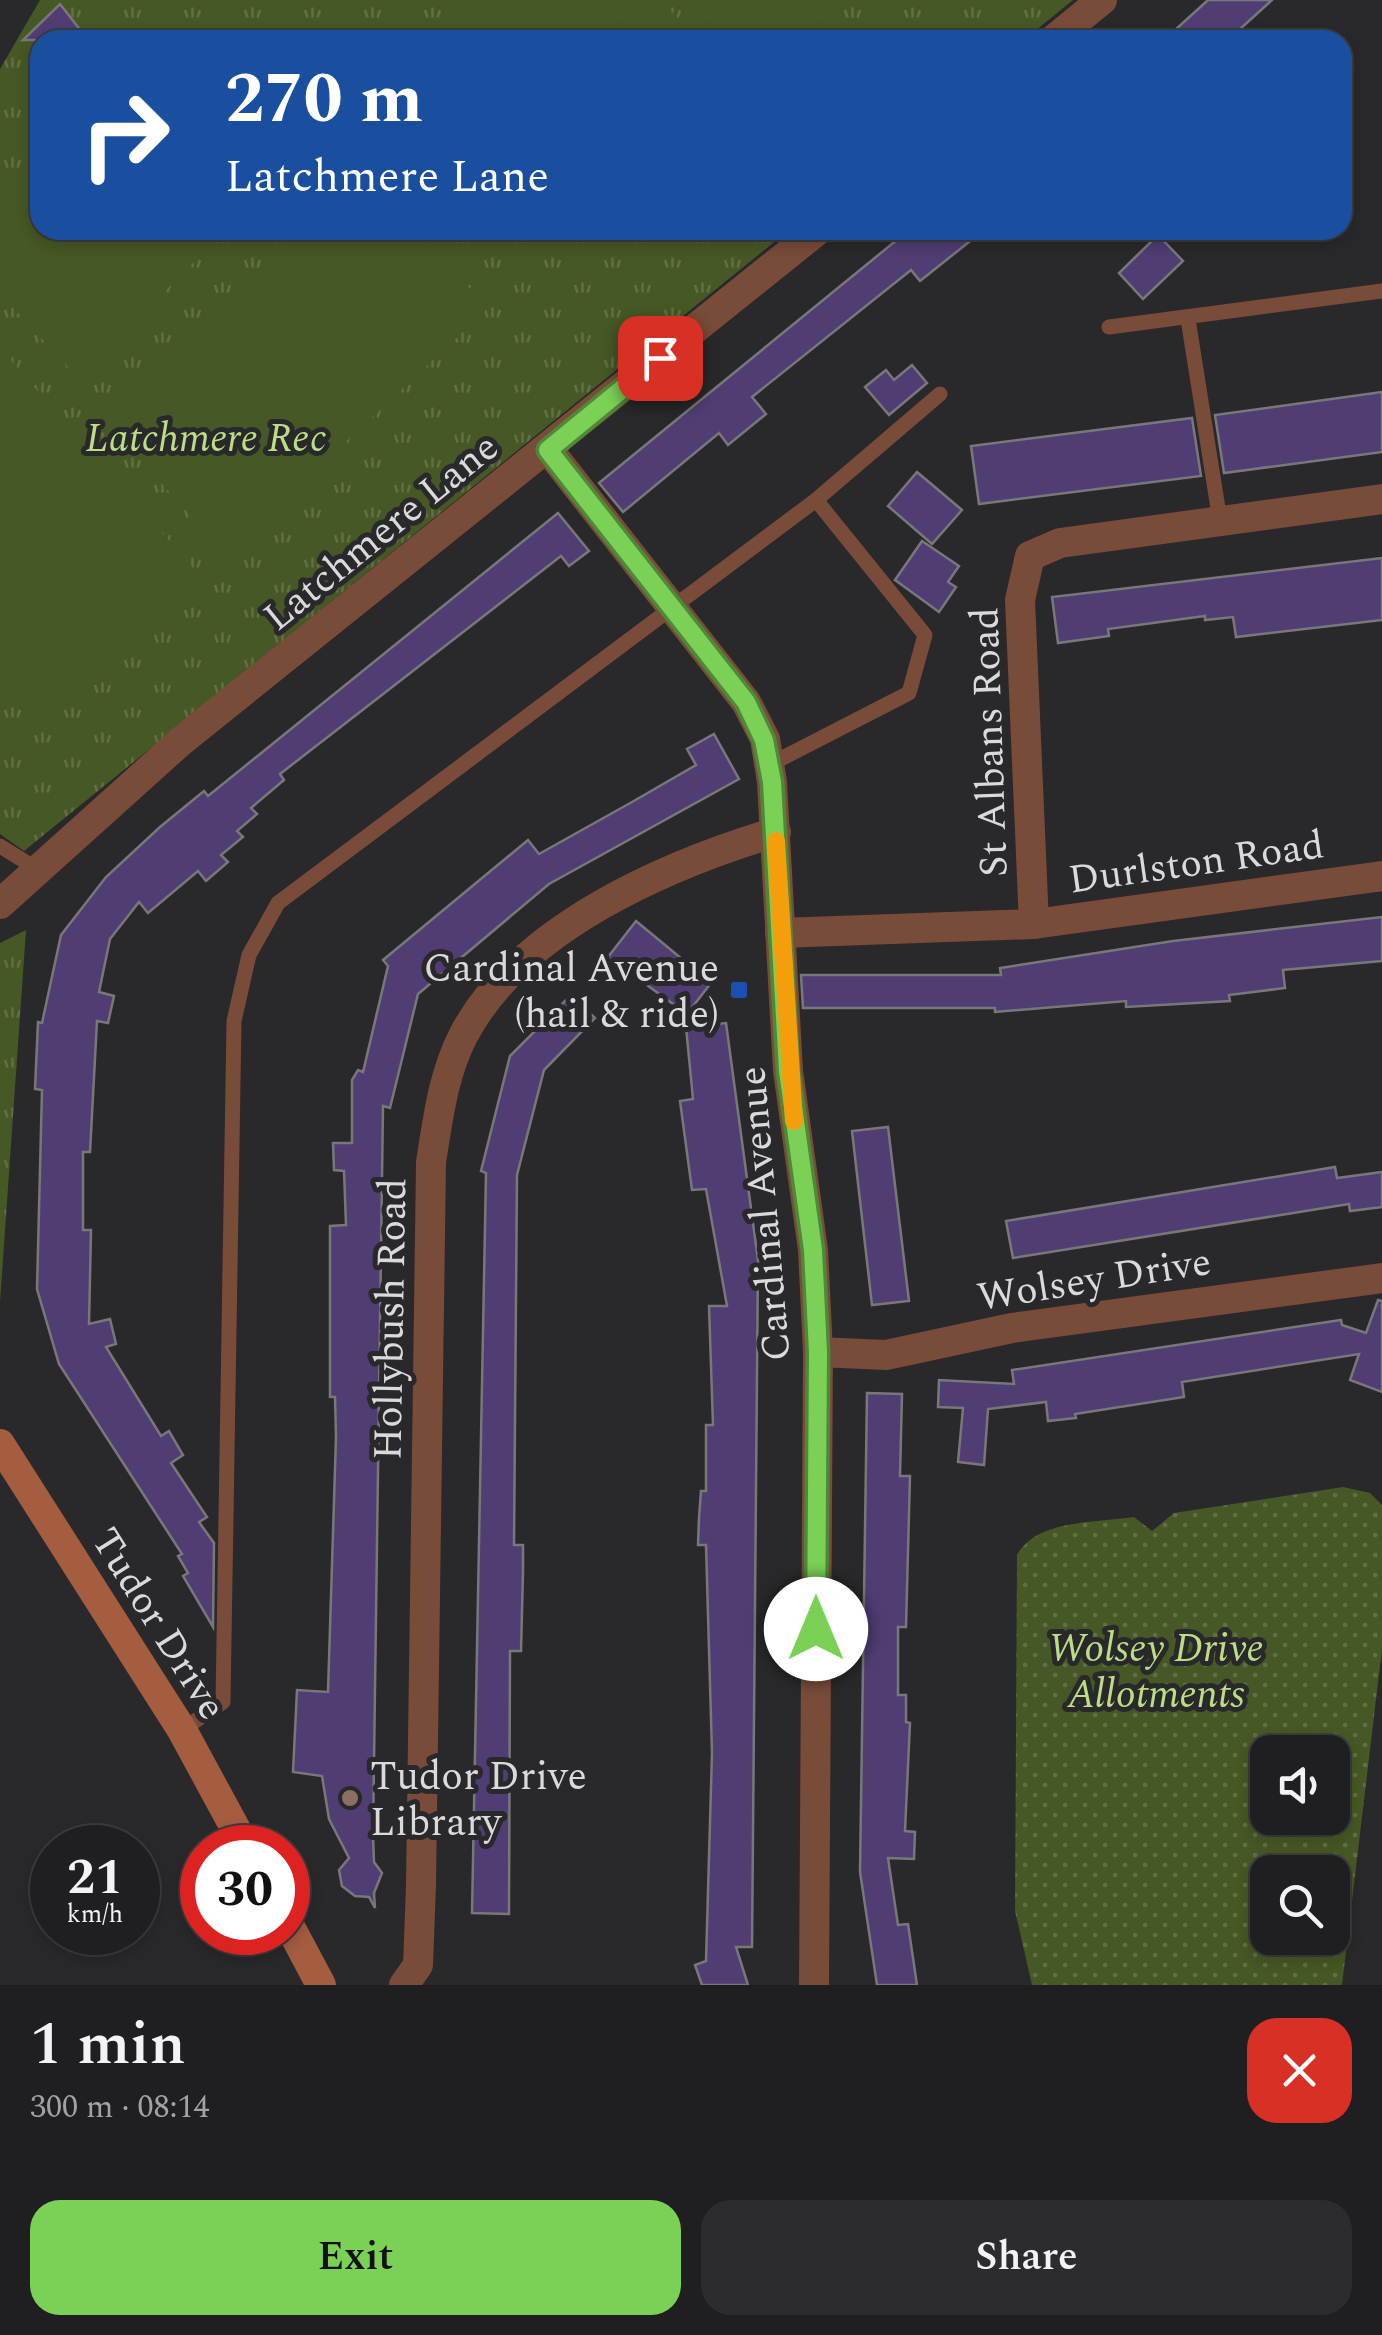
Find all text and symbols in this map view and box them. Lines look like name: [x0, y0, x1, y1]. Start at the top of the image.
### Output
text: 270 m: [225, 47, 423, 153]
icon: right: [60, 70, 190, 200]
text: Latchmere Lane: [225, 143, 549, 212]
pin: [618, 316, 703, 401]
icon: arrive: [633, 331, 688, 386]
park label: Latchmere Rec: [85, 409, 327, 470]
street label: Latchmere Lane: [251, 419, 513, 647]
street label: St Albans Road: [955, 606, 1026, 878]
street label: Durlston Road: [1065, 815, 1328, 912]
place label: Cardinal Avenue (hail & ride): [423, 939, 719, 1046]
marker: Cardinal Avenue (hail & ride): [728, 979, 750, 1001]
street label: Cardinal Avenue: [722, 1064, 809, 1364]
street label: Hollybush Road: [359, 1177, 424, 1461]
street label: Wolsey Drive: [973, 1232, 1216, 1329]
street label: Tudor Drive: [75, 1516, 241, 1732]
position arrow: [764, 1577, 868, 1681]
park label: Wolsey Drive Allotments: [1048, 1619, 1264, 1726]
map controls: [1250, 1735, 1350, 1955]
button: sound: [1250, 1735, 1350, 1835]
place label: Tudor Drive Library: [370, 1747, 587, 1854]
marker: Tudor Drive Library: [339, 1787, 361, 1809]
speed limit sign: 30: [180, 1825, 310, 1955]
text: 21: [67, 1840, 123, 1916]
button: search: [1250, 1855, 1350, 1955]
text: km/h: [67, 1896, 123, 1934]
text: 1 min: [30, 1999, 186, 2091]
button: close: [1247, 2018, 1352, 2123]
text: 300 m · 08:14: [30, 2083, 210, 2132]
button: Exit: [30, 2200, 681, 2315]
button: Share: [701, 2200, 1352, 2315]

